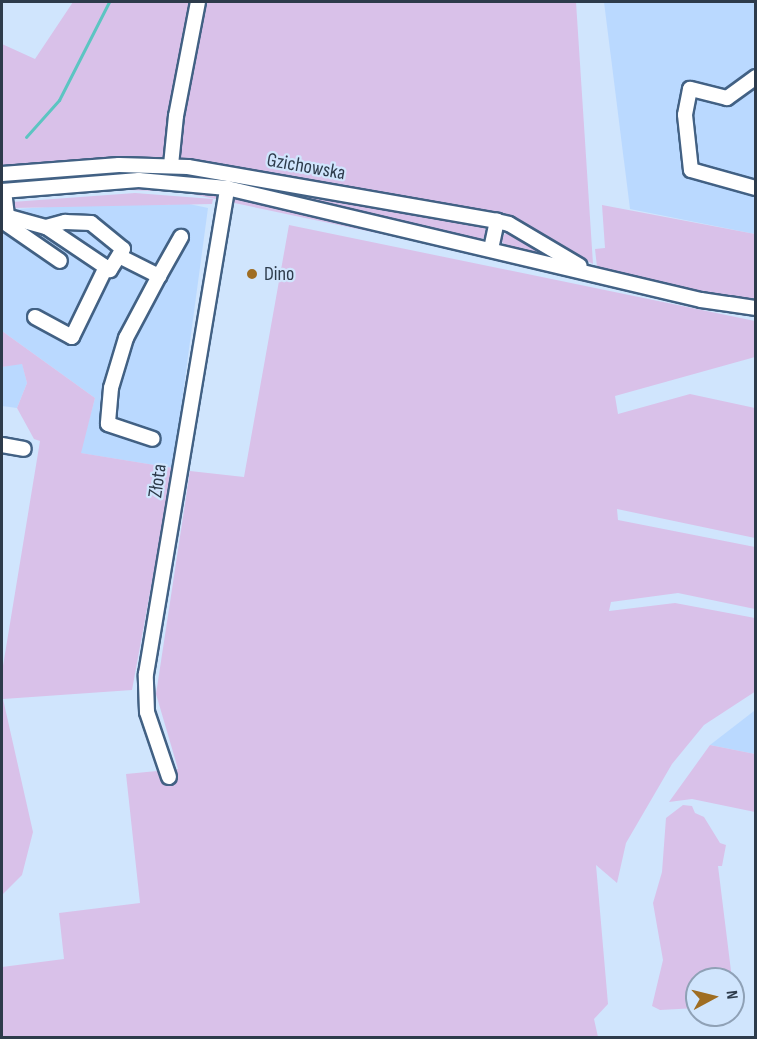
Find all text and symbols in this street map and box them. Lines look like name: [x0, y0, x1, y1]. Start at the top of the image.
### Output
street label: Gzichowska: [265, 148, 347, 186]
place label: Dino: [264, 262, 294, 286]
marker: Dino: [245, 267, 259, 281]
street label: Złota: [144, 462, 172, 500]
north arrow: [685, 967, 745, 1027]
text: N: [721, 990, 741, 1000]

